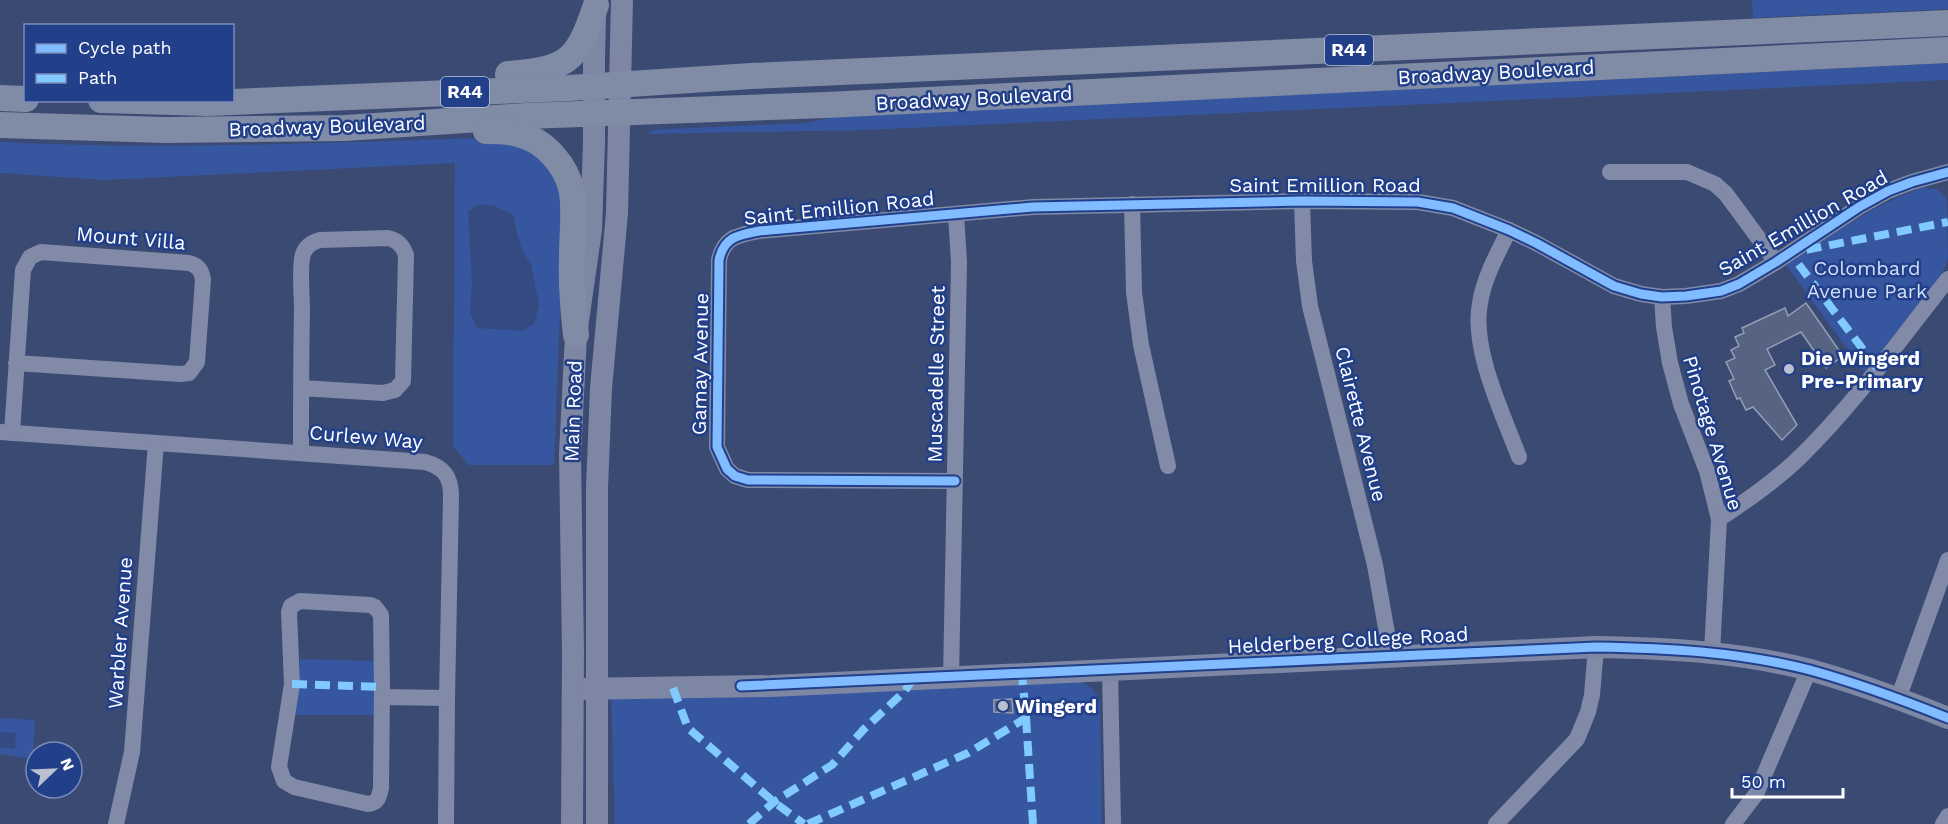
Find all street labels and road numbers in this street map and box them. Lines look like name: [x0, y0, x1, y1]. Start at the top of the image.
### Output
road number: R44: [1325, 35, 1373, 65]
street label: Broadway Boulevard: [1397, 55, 1595, 89]
road number: R44: [441, 77, 489, 107]
street label: Broadway Boulevard: [875, 81, 1073, 115]
street label: Broadway Boulevard: [228, 111, 426, 141]
street label: Saint Emillion Road: [1714, 165, 1892, 281]
street label: Saint Emillion Road: [1229, 173, 1421, 197]
street label: Saint Emillion Road: [743, 186, 935, 230]
street label: Mount Villa: [75, 221, 187, 255]
street label: Muscadelle Street: [922, 285, 950, 463]
street label: Gamay Avenue: [687, 293, 713, 435]
street label: Clairette Avenue: [1330, 344, 1392, 504]
street label: Pinotage Avenue: [1678, 353, 1748, 513]
street label: Main Road: [559, 360, 587, 462]
street label: Curlew Way: [308, 420, 424, 454]
street label: Warbler Avenue: [103, 556, 137, 710]
street label: Helderberg College Road: [1227, 622, 1469, 658]

